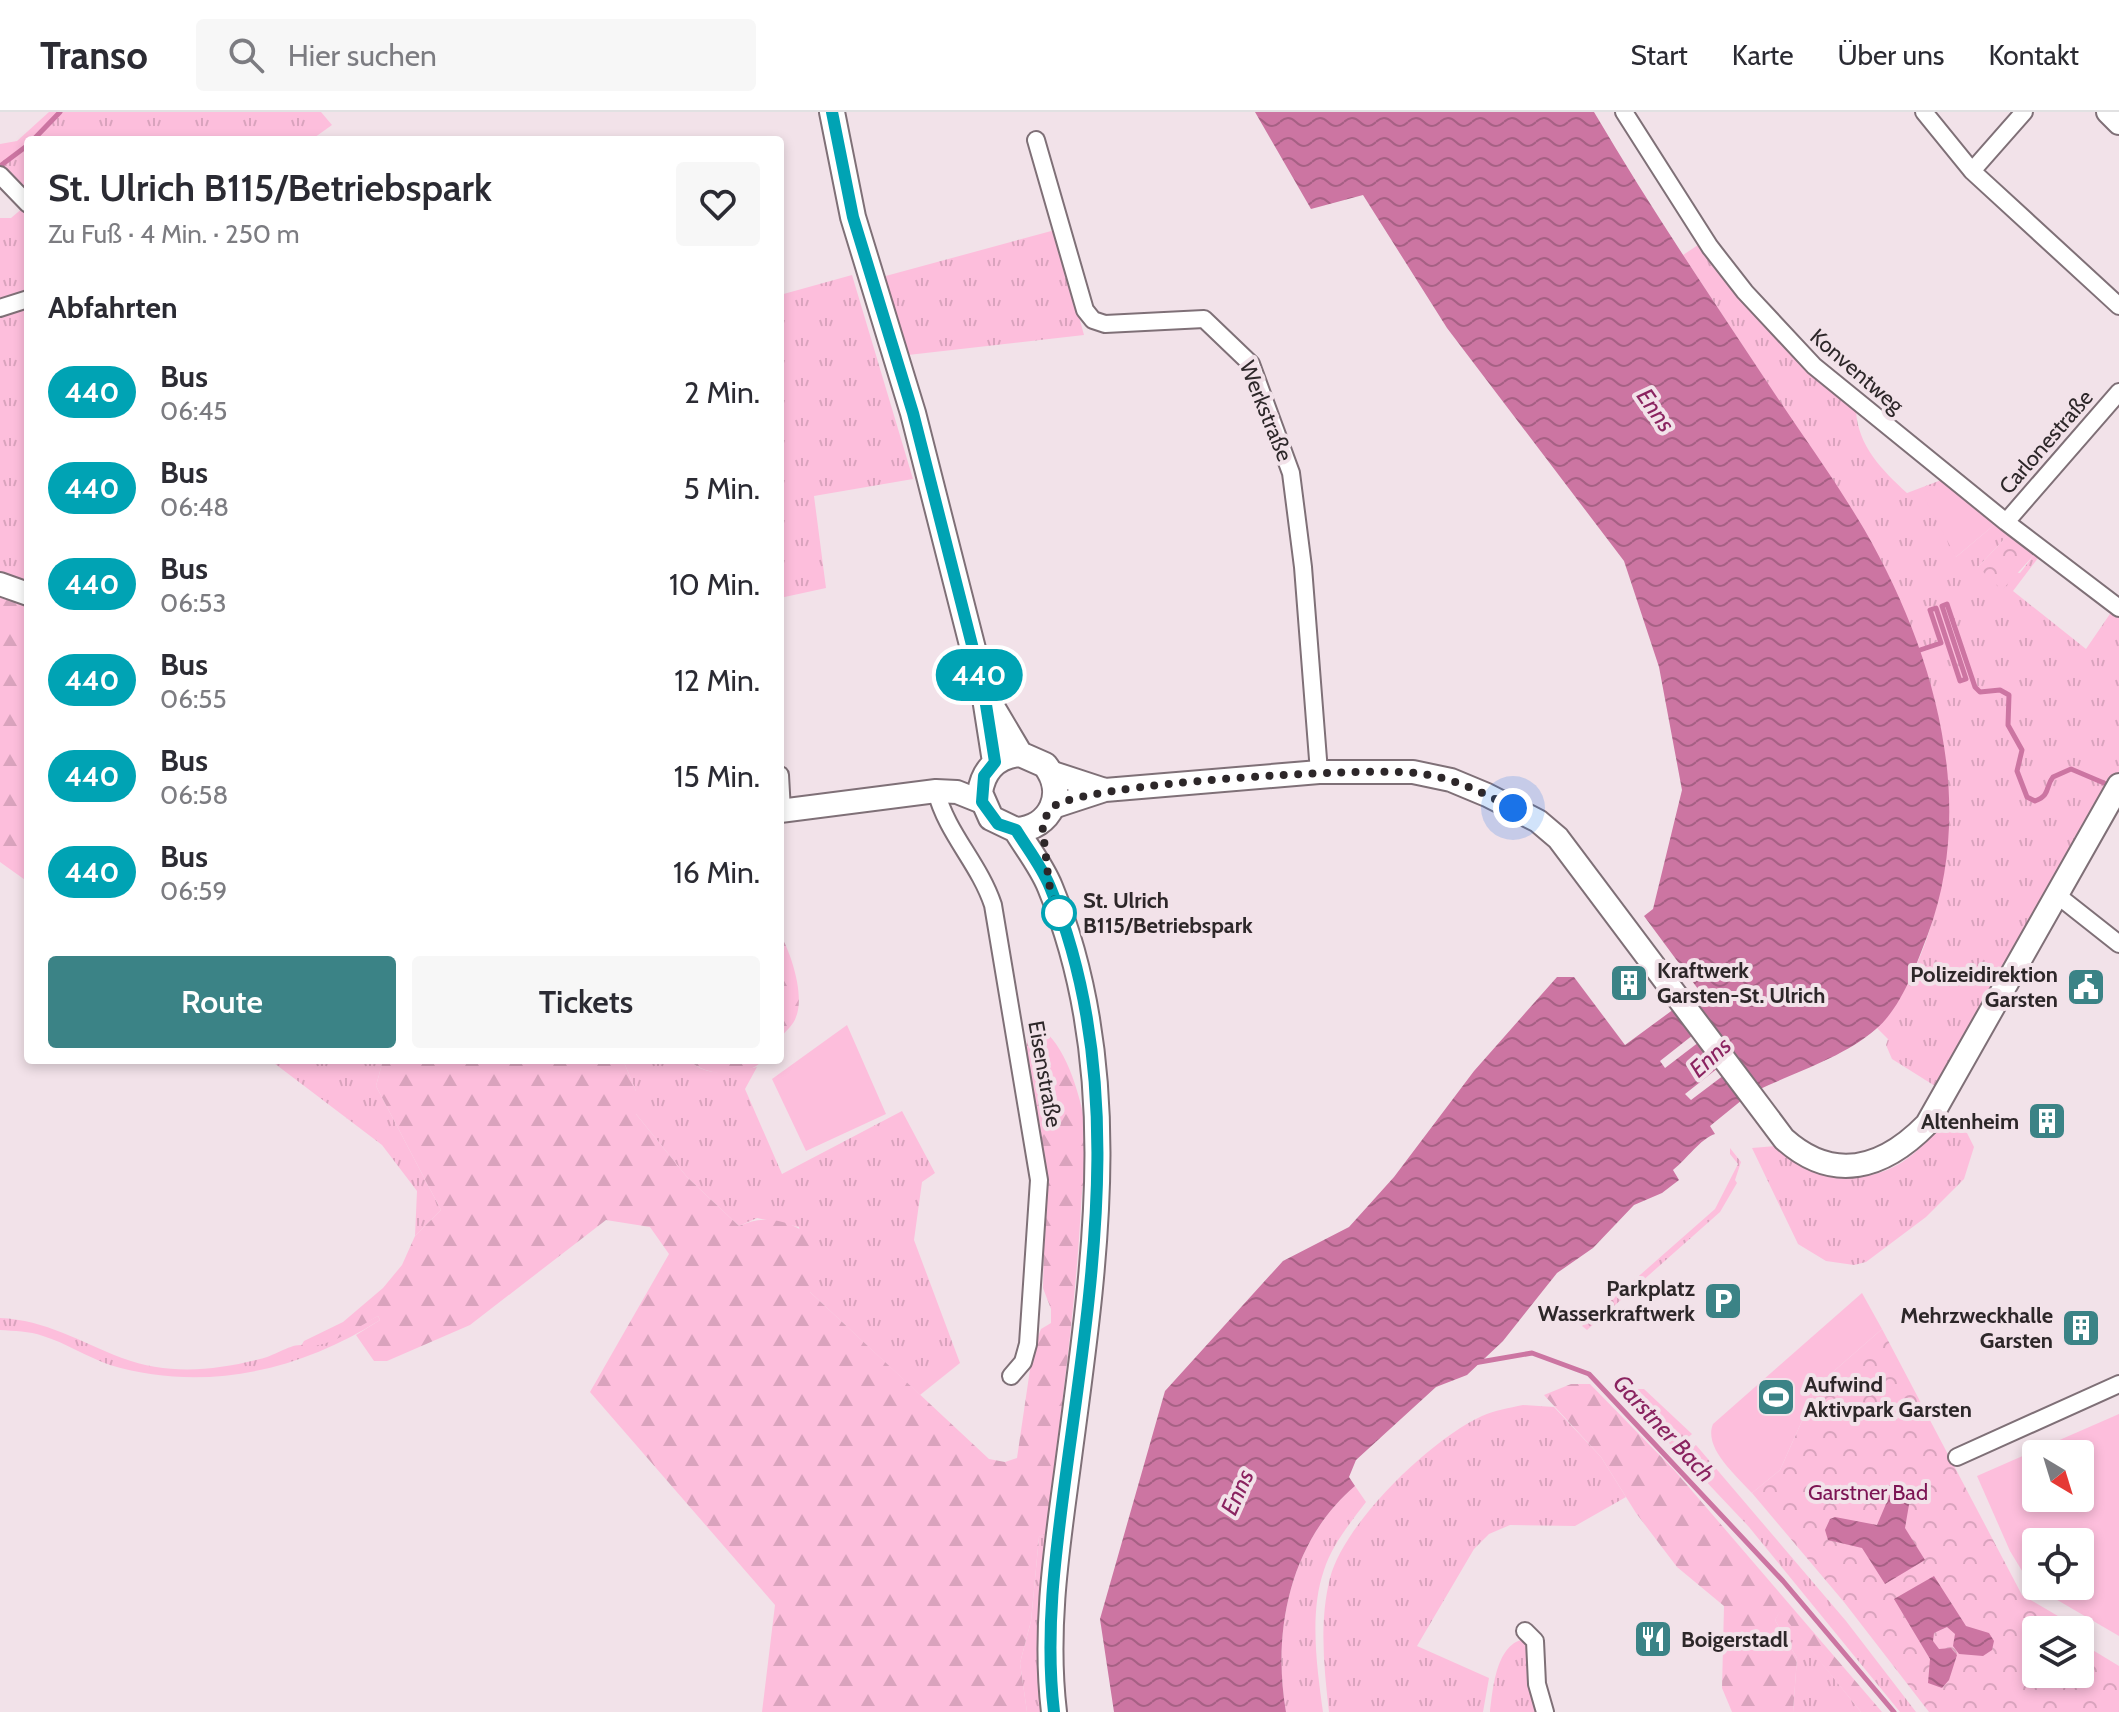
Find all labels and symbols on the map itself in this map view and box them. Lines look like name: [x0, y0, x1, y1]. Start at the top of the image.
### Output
street label: Konventweg: [1805, 323, 1910, 420]
street label: Werkstraße: [1234, 357, 1298, 465]
water label: Enns: [1631, 383, 1681, 437]
street label: Carlonestraße: [1993, 384, 2099, 500]
line badge: 440: [933, 649, 1025, 701]
your location: [1493, 788, 1533, 828]
place label: St. Ulrich B115/Betriebspark: [1083, 887, 1253, 939]
marker: St. Ulrich B115/Betriebspark: [1042, 896, 1076, 930]
place label: Kraftwerk Garsten-St. Ulrich: [1657, 957, 1825, 1009]
place label: Polizeidirektion Garsten: [1910, 961, 2058, 1013]
building icon: Kraftwerk Garsten-St. Ulrich: [1608, 962, 1650, 1004]
public building icon: Polizeidirektion Garsten: [2065, 966, 2107, 1008]
street label: Eisenstraße: [1022, 1019, 1068, 1129]
water label: Enns: [1683, 1031, 1737, 1083]
building icon: Altenheim: [2026, 1100, 2068, 1142]
place label: Altenheim: [1921, 1108, 2019, 1135]
place label: Parkplatz Wasserkraftwerk: [1538, 1275, 1696, 1327]
parking icon: Parkplatz Wasserkraftwerk: [1702, 1280, 1744, 1322]
place label: Mehrzweckhalle Garsten: [1900, 1302, 2053, 1354]
building icon: Mehrzweckhalle Garsten: [2060, 1307, 2102, 1349]
water label: Garstner Bach: [1607, 1368, 1721, 1488]
place label: Aufwind Aktivpark Garsten: [1804, 1371, 1972, 1423]
sports icon: Aufwind Aktivpark Garsten: [1755, 1376, 1797, 1418]
north arrow: [2022, 1440, 2094, 1512]
water label: Enns: [1214, 1465, 1260, 1519]
park label: Garstner Bad: [1808, 1479, 1928, 1506]
restaurant icon: Boigerstadl: [1632, 1618, 1674, 1660]
place label: Boigerstadl: [1681, 1626, 1789, 1653]

